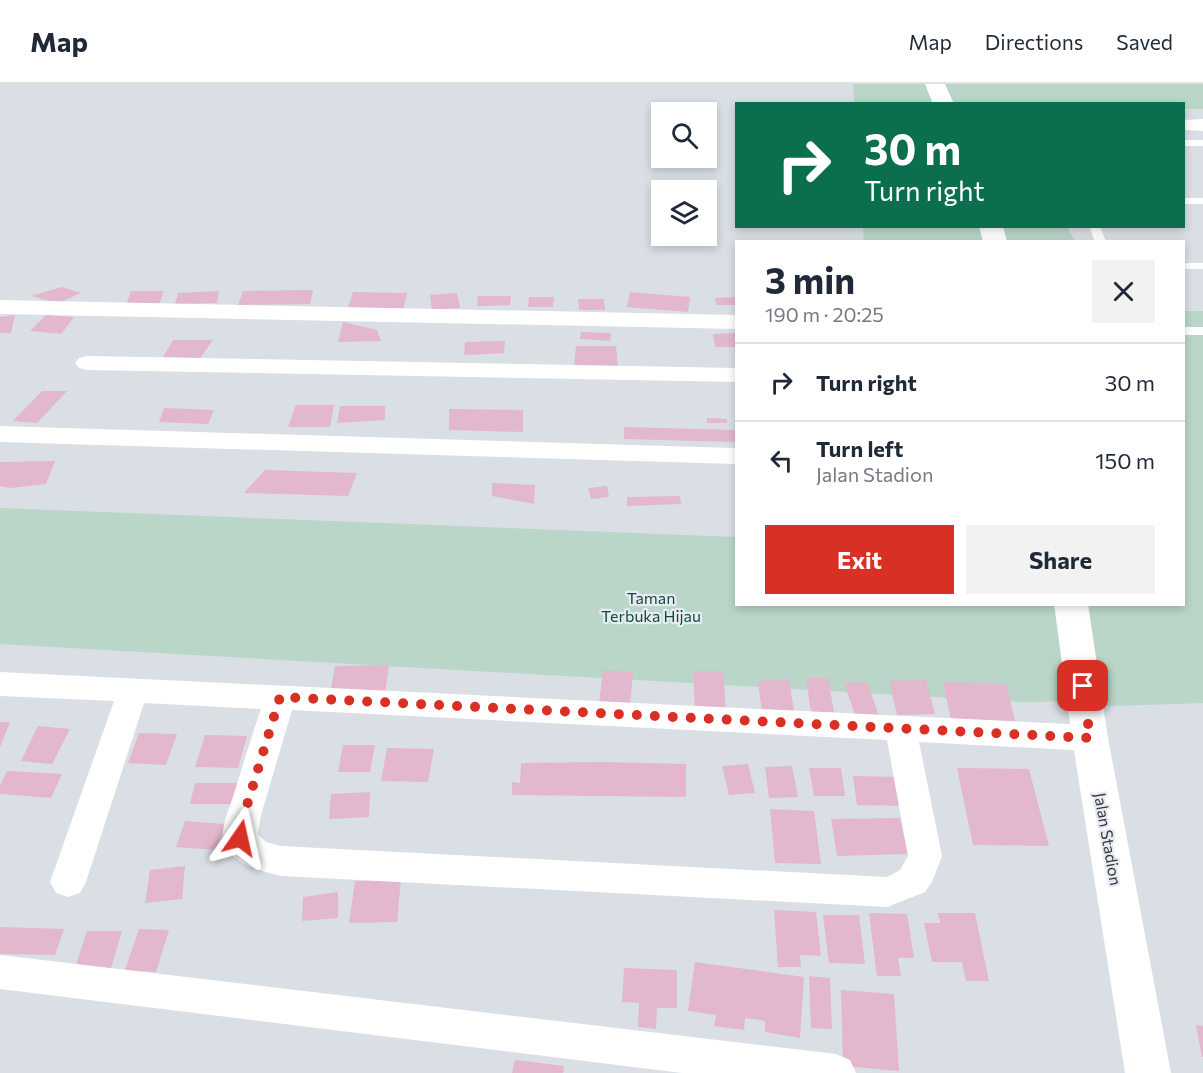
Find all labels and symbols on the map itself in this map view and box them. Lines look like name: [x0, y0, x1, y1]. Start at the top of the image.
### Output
park label: Taman Terbuka Hijau: [601, 588, 701, 625]
pin: [1057, 660, 1108, 711]
street label: Jalan Stadion: [1091, 791, 1126, 887]
position arrow: [208, 806, 272, 870]

